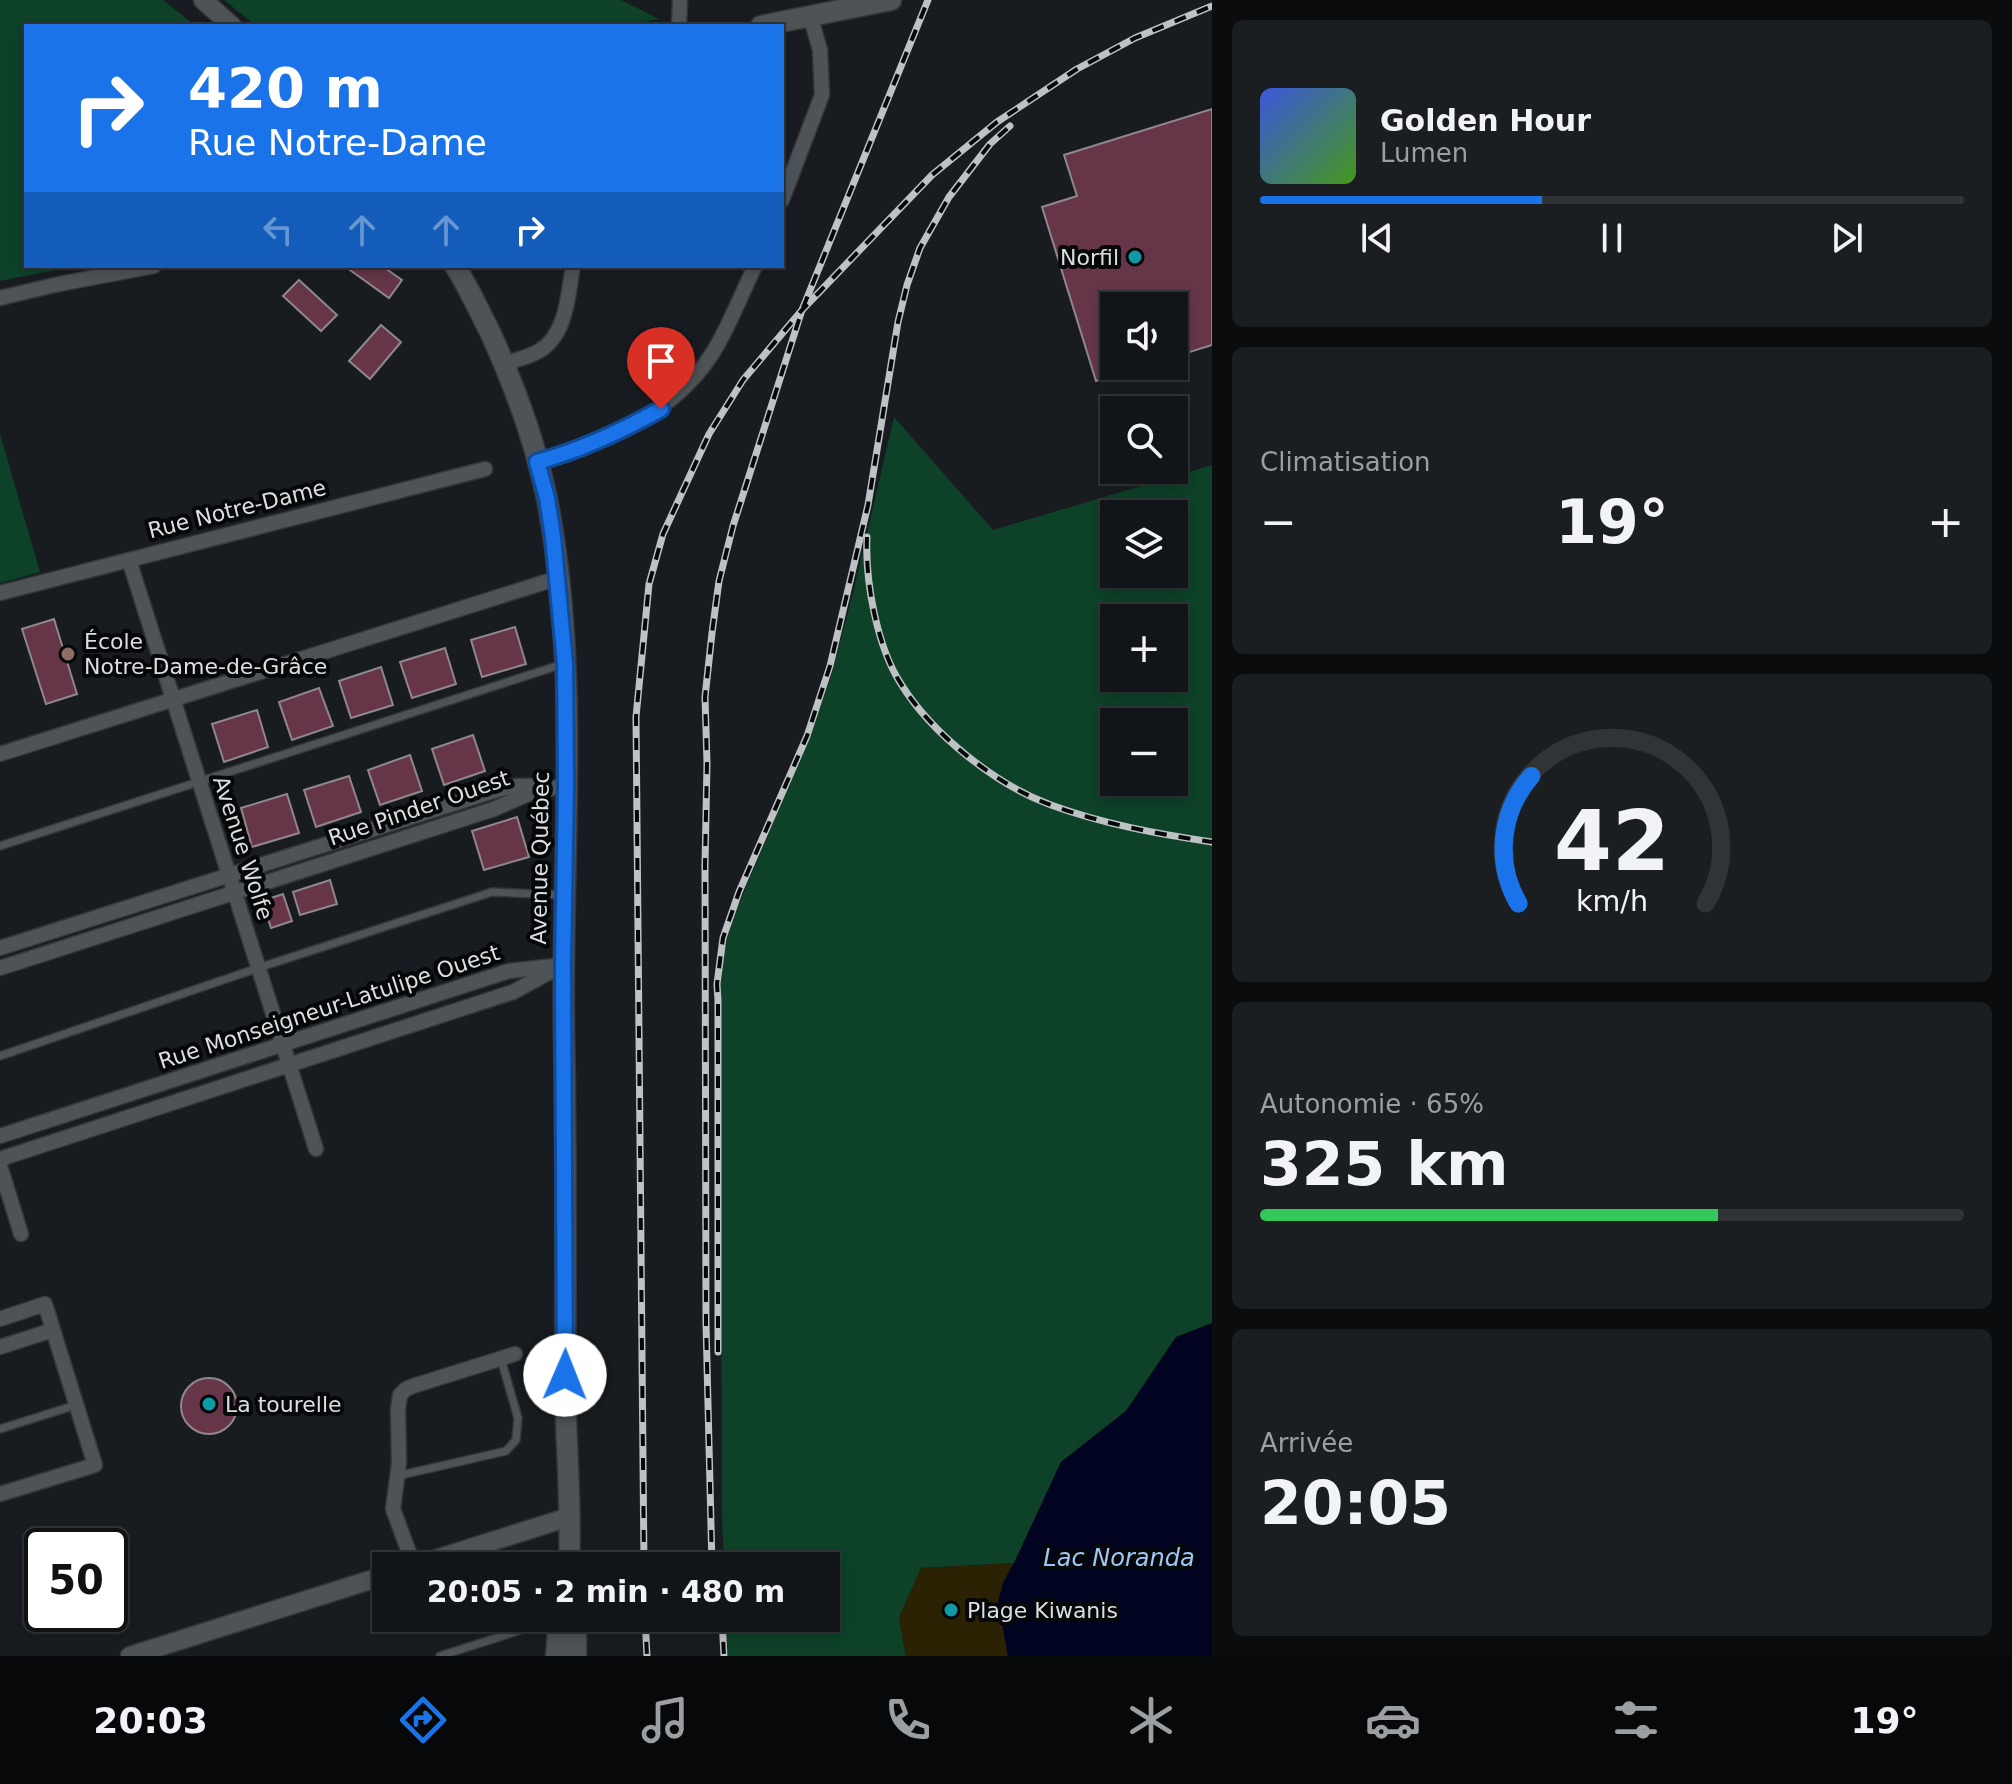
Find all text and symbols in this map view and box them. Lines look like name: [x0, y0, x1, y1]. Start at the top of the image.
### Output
text: 420 m: [188, 55, 383, 120]
icon: right: [56, 56, 160, 160]
text: Golden Hour: [1380, 103, 1591, 138]
text: Rue Notre-Dame: [188, 122, 487, 163]
text: Lumen: [1380, 138, 1468, 168]
icon: left: [256, 208, 300, 252]
icon: ahead: [340, 208, 384, 252]
icon: ahead: [424, 208, 468, 252]
icon: right: [508, 208, 552, 252]
icon: previous: [1355, 216, 1399, 260]
icon: pause: [1590, 216, 1634, 260]
icon: next: [1825, 216, 1869, 260]
place label: Norfil: [1060, 245, 1119, 270]
marker: Norfil: [1126, 248, 1144, 266]
map controls: [1100, 292, 1188, 796]
button: sound: [1100, 292, 1188, 380]
pin: [627, 327, 695, 409]
icon: arrive: [639, 339, 683, 383]
button: search: [1100, 396, 1188, 484]
text: Climatisation: [1260, 447, 1431, 477]
street label: Rue Notre-Dame: [145, 475, 329, 543]
text: 19°: [1555, 487, 1669, 557]
text: −: [1260, 496, 1297, 547]
text: +: [1927, 496, 1964, 547]
button: layers: [1100, 500, 1188, 588]
button: +: [1100, 604, 1188, 692]
place label: École Notre-Dame-de-Grâce: [84, 629, 327, 679]
marker: École Notre-Dame-de-Grâce: [59, 645, 77, 663]
button: −: [1100, 708, 1188, 796]
street label: Rue Pinder Ouest: [325, 765, 513, 851]
street label: Avenue Québec: [526, 771, 554, 945]
street label: Avenue Wolfe: [208, 773, 278, 923]
text: 42: [1554, 793, 1670, 890]
text: km/h: [1576, 884, 1648, 918]
street label: Rue Monseigneur-Latulipe Ouest: [155, 940, 503, 1074]
text: Autonomie · 65%: [1260, 1089, 1484, 1119]
text: 325 km: [1260, 1129, 1509, 1199]
position arrow: [523, 1333, 607, 1417]
place label: La tourelle: [225, 1392, 342, 1417]
marker: La tourelle: [200, 1395, 218, 1413]
text: Arrivée: [1260, 1428, 1353, 1458]
text: 20:05: [1260, 1468, 1451, 1538]
speed limit sign: 50: [24, 1528, 128, 1632]
water label: Lac Noranda: [1043, 1544, 1195, 1572]
text: 20:05 · 2 min · 480 m: [427, 1574, 785, 1609]
place label: Plage Kiwanis: [967, 1598, 1118, 1623]
marker: Plage Kiwanis: [942, 1601, 960, 1619]
icon: directions: [395, 1692, 451, 1748]
icon: music: [637, 1692, 693, 1748]
icon: phone: [880, 1692, 936, 1748]
icon: climate: [1123, 1692, 1179, 1748]
icon: car: [1365, 1692, 1421, 1748]
icon: filters: [1608, 1692, 1664, 1748]
text: 20:03: [93, 1700, 208, 1741]
text: 19°: [1851, 1700, 1919, 1741]

